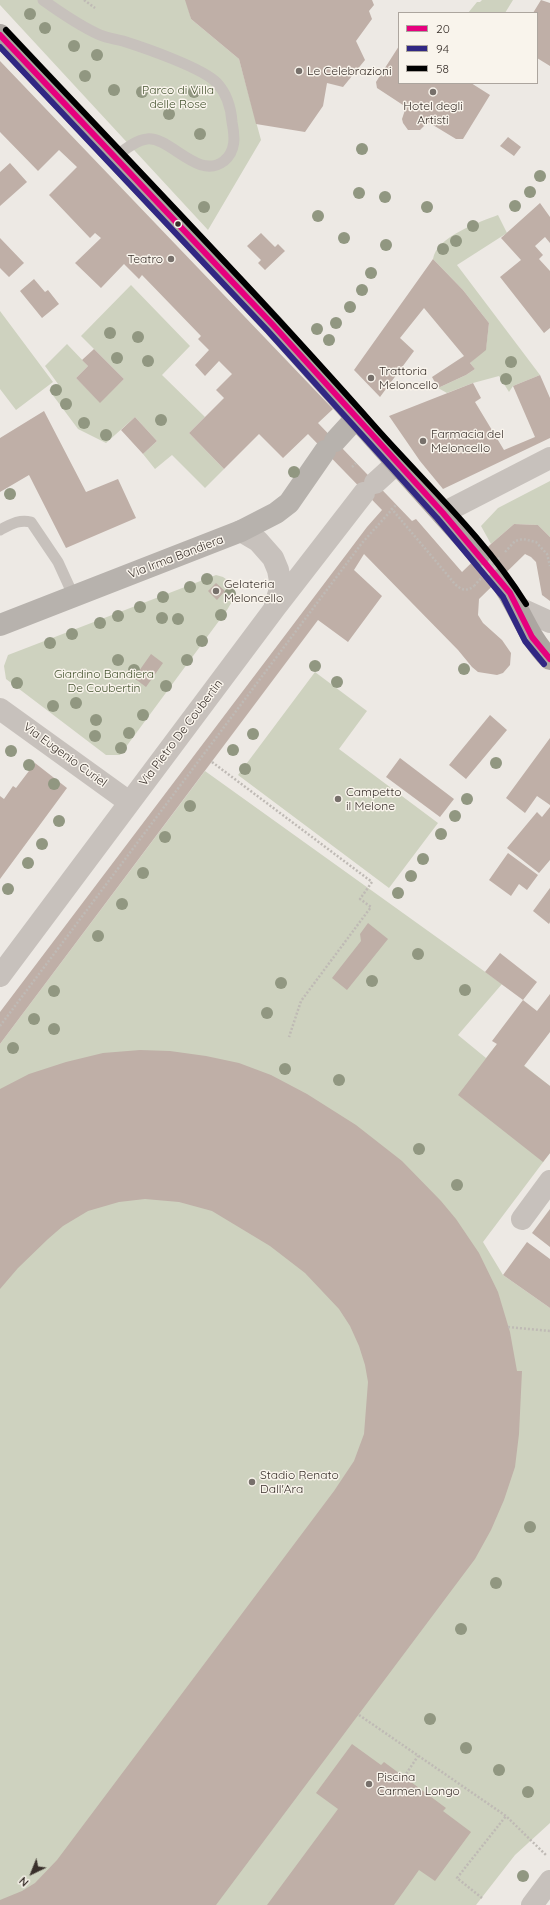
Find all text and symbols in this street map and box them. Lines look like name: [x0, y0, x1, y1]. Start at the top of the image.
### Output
legend: [398, 12, 538, 84]
text: 20: [436, 21, 450, 36]
text: 94: [436, 41, 449, 56]
text: 58: [436, 61, 449, 76]
place label: Le Celebrazioni: [307, 64, 392, 78]
marker: Le Celebrazioni: [294, 66, 304, 76]
park label: Parco di Villa delle Rose: [142, 83, 214, 111]
marker: Hotel degli Artisti: [428, 87, 438, 97]
place label: Hotel degli Artisti: [403, 99, 463, 127]
unlabelled marker: [173, 219, 183, 229]
place label: Teatro: [127, 252, 163, 266]
marker: Teatro: [166, 254, 176, 264]
place label: Trattoria Meloncello: [379, 364, 438, 392]
marker: Trattoria Meloncello: [366, 373, 376, 383]
place label: Farmacia del Meloncello: [431, 427, 504, 455]
marker: Farmacia del Meloncello: [418, 436, 428, 446]
street label: Via Irma Bandiera: [126, 532, 226, 582]
place label: Gelateria Meloncello: [224, 577, 283, 605]
marker: Gelateria Meloncello: [211, 586, 221, 596]
park label: Giardino Bandiera De Coubertin: [54, 667, 154, 695]
street label: Via Pietro De Coubertin: [136, 677, 226, 789]
street label: Via Eugenio Curiel: [20, 720, 110, 790]
place label: Campetto il Melone: [346, 785, 401, 813]
marker: Campetto il Melone: [333, 794, 343, 804]
place label: Stadio Renato Dall'Ara: [260, 1468, 339, 1496]
marker: Stadio Renato Dall'Ara: [247, 1477, 257, 1487]
place label: Piscina Carmen Longo: [377, 1770, 460, 1798]
marker: Piscina Carmen Longo: [364, 1779, 374, 1789]
north arrow: [12, 1853, 52, 1893]
text: N: [16, 1874, 32, 1890]

